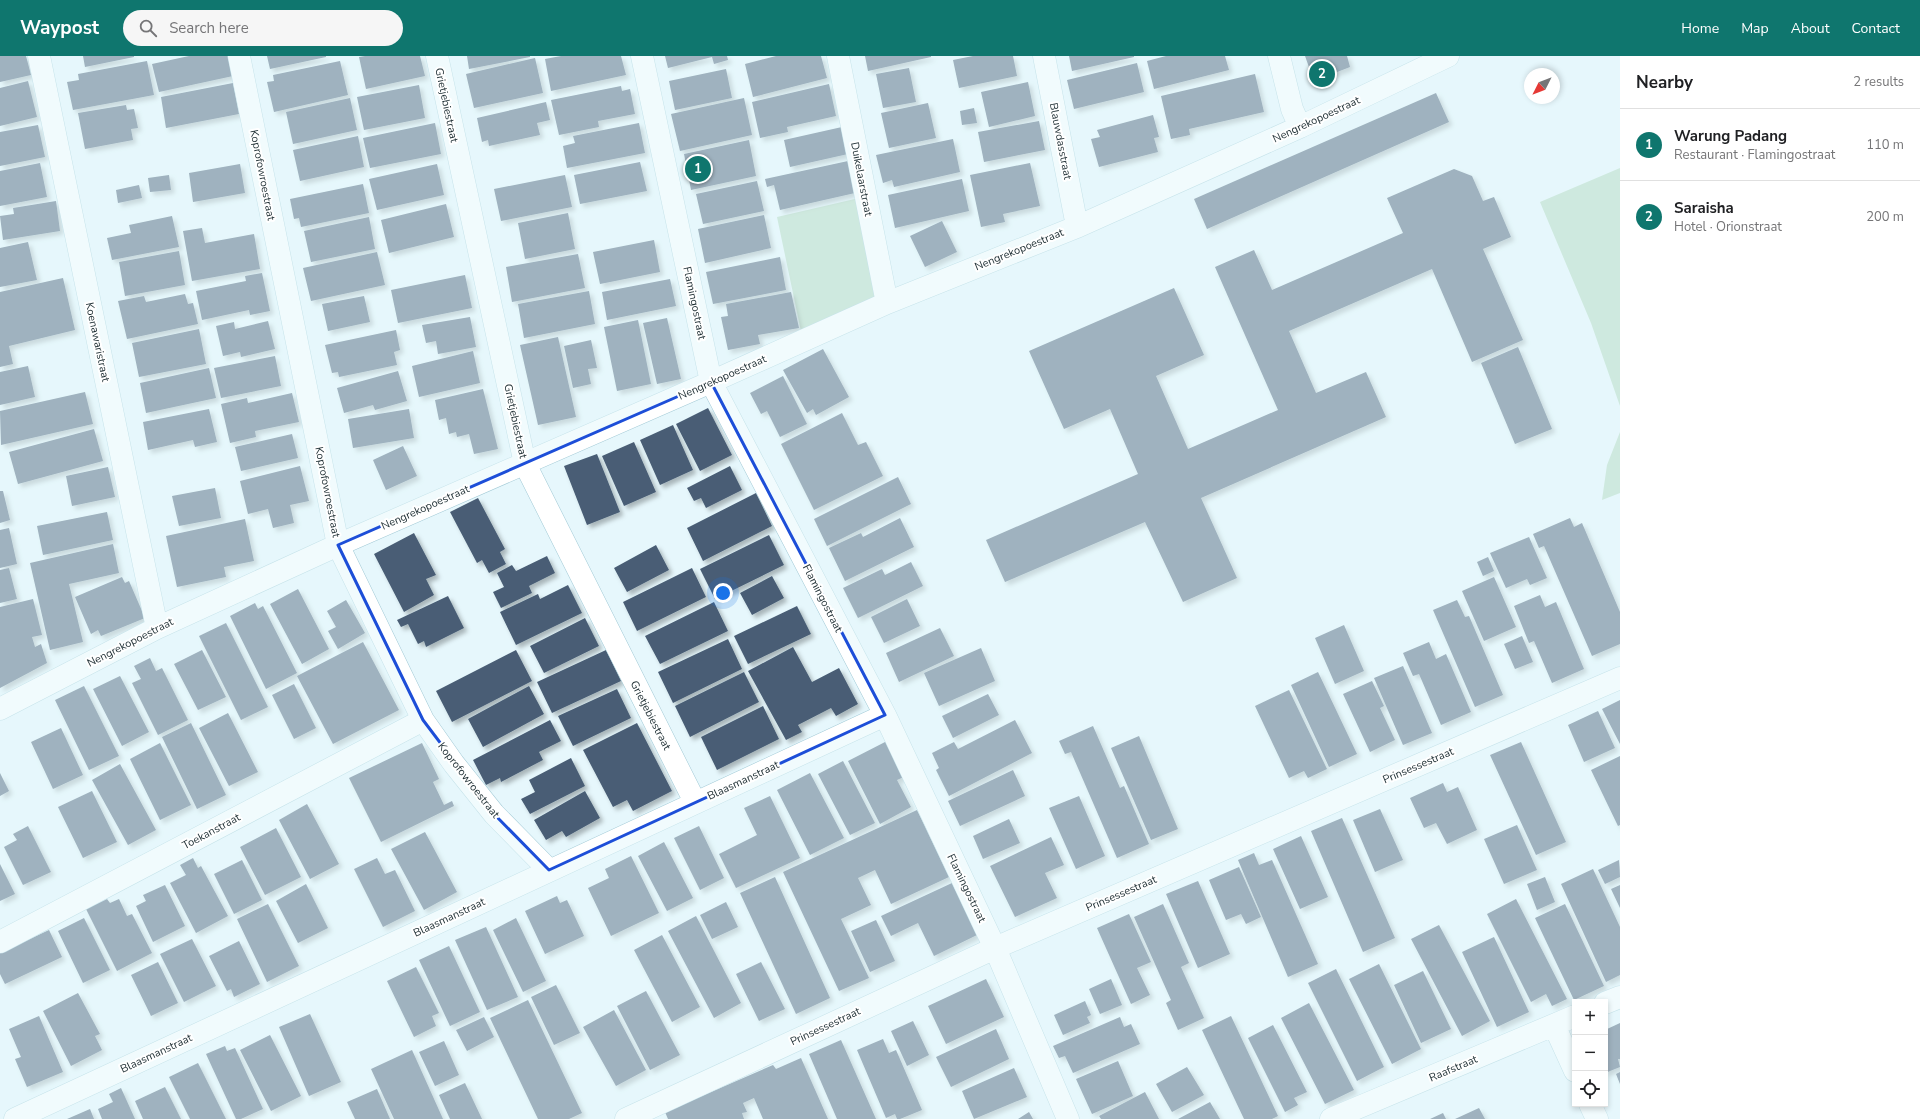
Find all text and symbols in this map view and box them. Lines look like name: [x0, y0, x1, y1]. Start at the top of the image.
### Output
search box: [123, 10, 403, 46]
text: Waypost: [20, 15, 99, 41]
icon: search: [137, 17, 159, 39]
text: Search here: [169, 18, 249, 38]
text: Home: [1681, 19, 1719, 38]
text: Map: [1741, 19, 1769, 38]
text: About: [1791, 19, 1830, 38]
text: Contact: [1852, 19, 1900, 38]
pin: 2: [1309, 59, 1335, 89]
street label: Grietjebiestraat: [431, 66, 462, 144]
north arrow: [1524, 68, 1560, 104]
text: Nearby: [1636, 71, 1693, 94]
text: 2 results: [1853, 73, 1904, 91]
street label: Nengrekopoestraat: [1270, 93, 1362, 146]
street label: Blauwdasstraat: [1046, 101, 1075, 181]
text: Warung Padang: [1674, 126, 1787, 146]
street label: Koprofowroestraat: [246, 128, 279, 222]
text: 1: [1645, 136, 1653, 154]
text: 110 m: [1866, 136, 1904, 154]
street label: Duikelaarstraat: [847, 141, 876, 218]
text: Restaurant · Flamingostraat: [1674, 146, 1835, 164]
pin: 1: [685, 154, 711, 184]
text: Saraisha: [1674, 198, 1734, 218]
text: 2: [1645, 208, 1653, 226]
text: 200 m: [1866, 208, 1904, 226]
text: Hotel · Orionstraat: [1674, 218, 1782, 236]
street label: Nengrekopoestraat: [972, 225, 1066, 274]
street label: Flamingostraat: [679, 265, 710, 341]
street label: Koenawaristraat: [82, 301, 113, 383]
street label: Nengrekopoestraat: [676, 351, 769, 404]
street label: Grietjebiestraat: [500, 382, 531, 460]
street label: Koprofowroestraat: [311, 445, 344, 539]
street label: Nengrekopoestraat: [379, 481, 472, 534]
street label: Flamingostraat: [799, 562, 846, 635]
your location: [713, 583, 733, 603]
street label: Nengrekopoestraat: [85, 614, 176, 671]
street label: Grietjebiestraat: [627, 678, 675, 753]
street label: Koprofowroestraat: [434, 739, 503, 821]
street label: Prinsessestraat: [1380, 744, 1456, 787]
street label: Blaasmanstraat: [705, 757, 782, 804]
street label: Toekanstraat: [180, 810, 243, 853]
street label: Flamingostraat: [944, 852, 990, 925]
street label: Prinsessestraat: [1083, 872, 1159, 915]
street label: Blaasmanstraat: [411, 894, 488, 941]
map controls: [1572, 999, 1608, 1107]
button: +: [1572, 999, 1608, 1035]
street label: Prinsessestraat: [788, 1004, 863, 1049]
street label: Blaasmanstraat: [118, 1030, 195, 1077]
button: −: [1572, 1035, 1608, 1071]
street label: Raafstraat: [1427, 1052, 1480, 1085]
button: locate: [1572, 1071, 1608, 1107]

